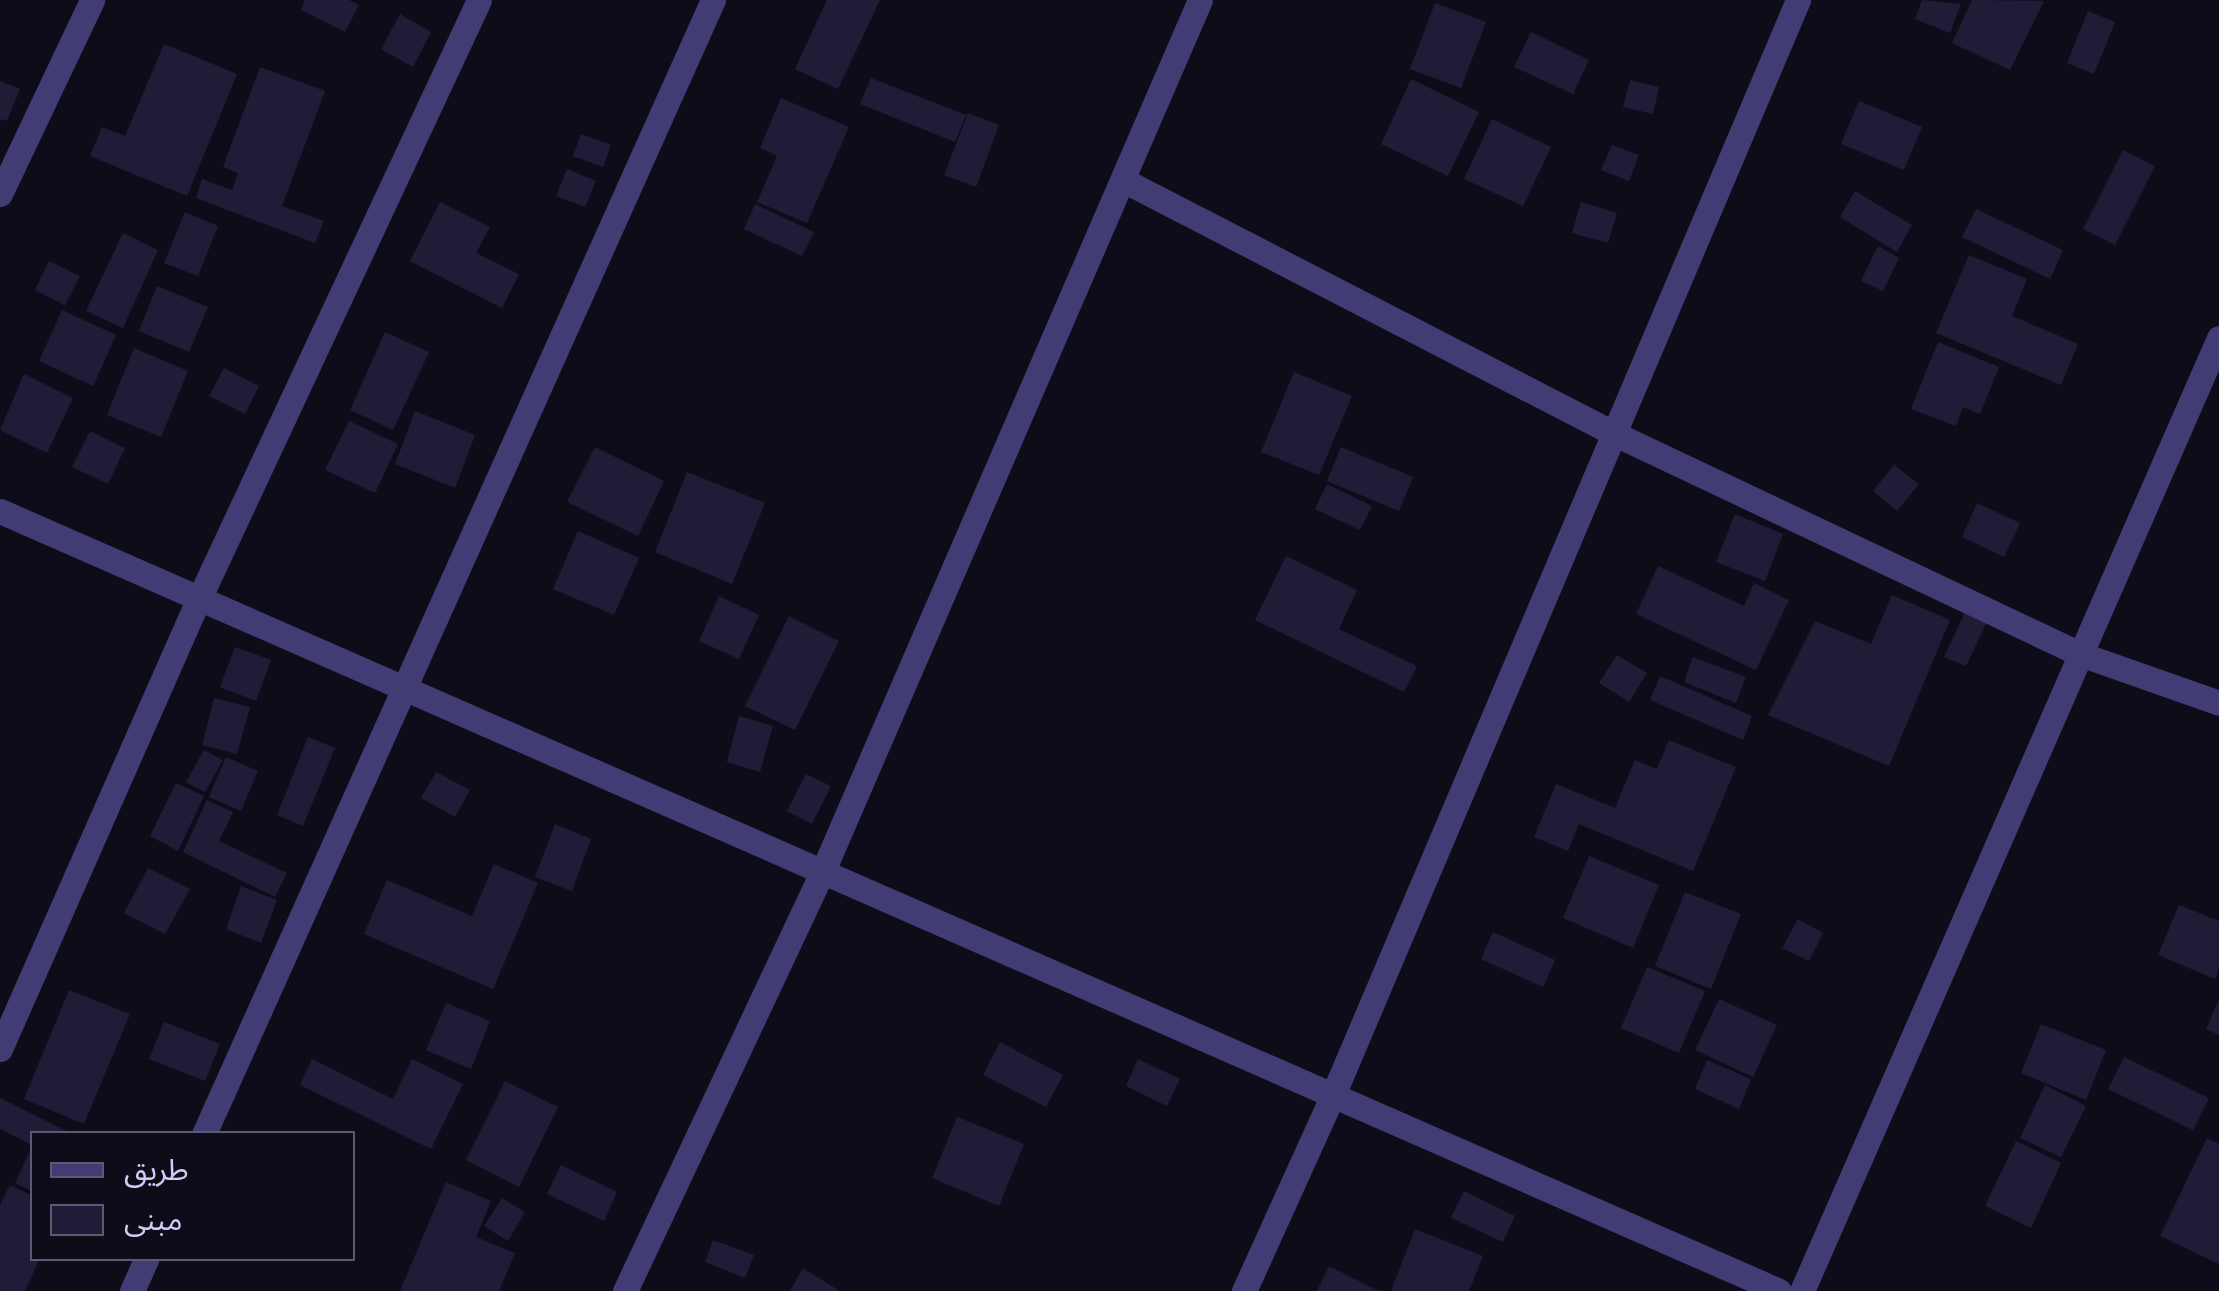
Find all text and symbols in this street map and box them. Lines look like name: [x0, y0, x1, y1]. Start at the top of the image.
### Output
legend: [30, 1131, 355, 1261]
text: طريق: [124, 1152, 189, 1189]
text: مبنى: [124, 1202, 182, 1239]

